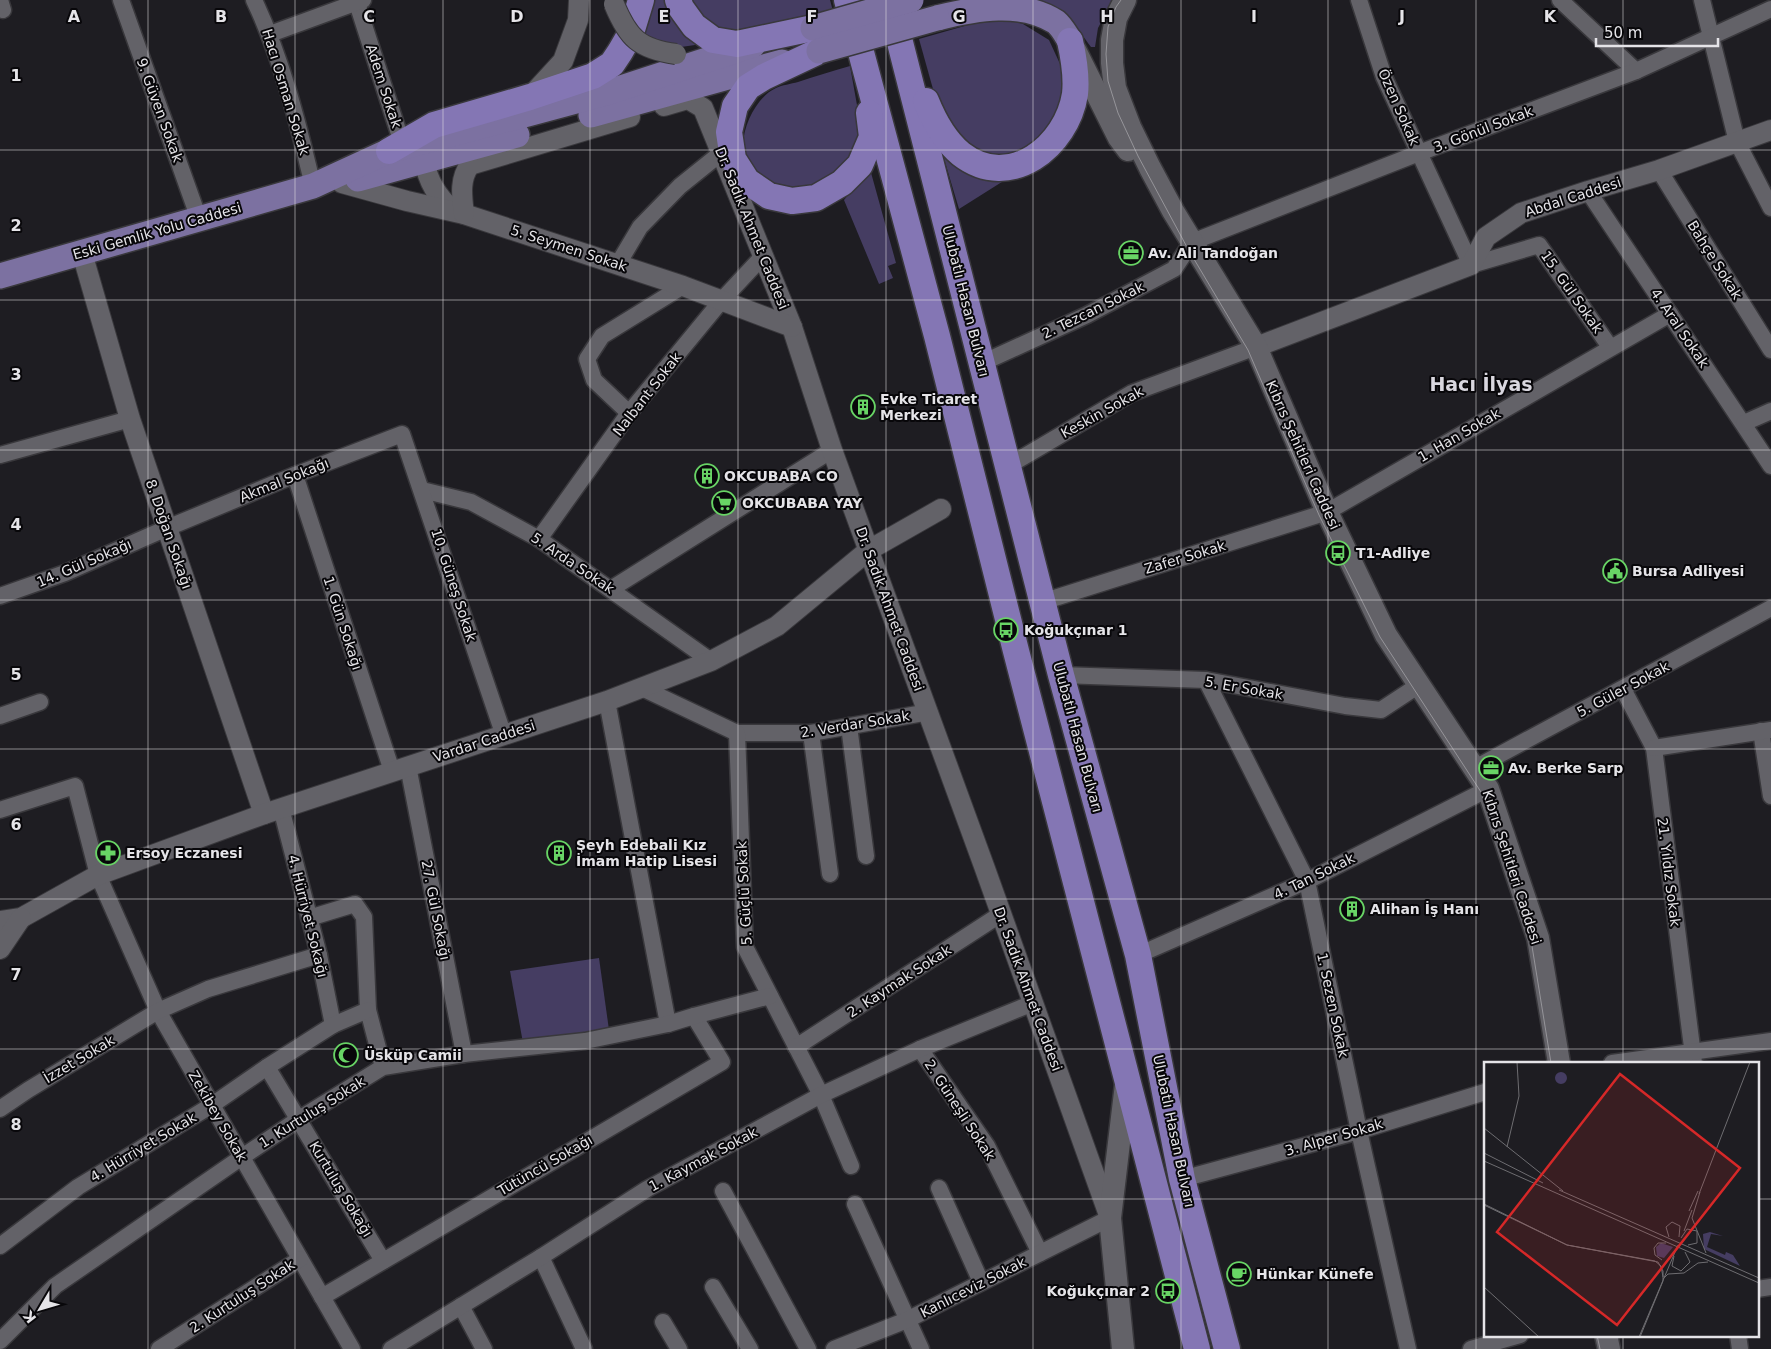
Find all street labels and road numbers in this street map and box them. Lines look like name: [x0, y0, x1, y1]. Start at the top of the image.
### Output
street label: Hacı Osman Sokak: [259, 27, 313, 158]
street label: Adem Sokak: [363, 42, 405, 131]
street label: 9. Güven Sokak: [134, 56, 187, 165]
street label: Özen Sokak: [1375, 66, 1424, 149]
street label: 3. Gönül Sokak: [1431, 102, 1536, 155]
street label: Dr. Sadık Ahmet Caddesi: [712, 145, 792, 311]
street label: Abdal Caddesi: [1523, 174, 1623, 220]
street label: Eski Gemlik Yolu Caddesi: [71, 199, 243, 263]
street label: Bahçe Sokak: [1684, 218, 1746, 303]
street label: 5. Seymen Sokak: [509, 222, 630, 275]
street label: Ulubatlı Hasan Bulvarı: [939, 224, 993, 378]
street label: 15. Gül Sokak: [1538, 248, 1607, 337]
street label: 2. Tezcan Sokak: [1039, 278, 1147, 342]
street label: 4. Aral Sokak: [1648, 285, 1713, 371]
street label: Nalbant Sokak: [610, 348, 685, 439]
street label: Kıbrıs Şehitleri Caddesi: [1263, 378, 1343, 532]
street label: Keskin Sokak: [1058, 382, 1147, 441]
street label: 1. Han Sokak: [1415, 405, 1504, 465]
street label: Akmal Sokağı: [237, 455, 331, 505]
street label: 8. Doğan Sokağı: [143, 477, 195, 591]
street label: Dr. Sadık Ahmet Caddesi: [853, 525, 927, 693]
street label: 10. Güneş Sokak: [428, 527, 480, 644]
street label: 5. Arda Sokak: [528, 529, 618, 597]
street label: 14. Gül Sokağı: [34, 536, 134, 590]
street label: Zafer Sokak: [1143, 537, 1228, 577]
street label: 1. Gün Sokağı: [320, 574, 366, 672]
street label: 5. Güler Sokak: [1574, 658, 1673, 720]
street label: Ulubatlı Hasan Bulvarı: [1050, 660, 1106, 814]
street label: 5. Er Sokak: [1204, 673, 1285, 703]
street label: 2. Verdar Sokak: [799, 707, 912, 741]
street label: Vardar Caddesi: [431, 717, 537, 765]
street label: Kıbrıs Şehitleri Caddesi: [1479, 788, 1545, 946]
street label: 21. Yıldız Sokak: [1654, 817, 1684, 928]
street label: 5. Güçlü Sokak: [733, 840, 755, 946]
street label: 4. Tan Sokak: [1271, 849, 1358, 902]
street label: 4. Hürriyet Sokağı: [285, 853, 331, 979]
street label: 27. Gül Sokağı: [418, 859, 454, 961]
street label: Dr. Sadık Ahmet Caddesi: [991, 905, 1065, 1073]
street label: 2. Kaymak Sokak: [844, 941, 955, 1020]
street label: 1. Sezen Sokak: [1314, 951, 1352, 1060]
street label: İzzet Sokak: [40, 1030, 118, 1086]
street label: Ulubatlı Hasan Bulvarı: [1150, 1053, 1198, 1209]
street label: 2. Güneşli Sokak: [922, 1057, 999, 1164]
street label: Zekibey Sokak: [185, 1068, 251, 1165]
street label: 1. Kurtuluş Sokak: [256, 1072, 369, 1151]
street label: 4. Hürriyet Sokak: [87, 1108, 200, 1185]
street label: 3. Alper Sokak: [1283, 1115, 1386, 1159]
street label: 1. Kaymak Sokak: [646, 1123, 761, 1194]
street label: Tütüncü Sokağı: [494, 1131, 595, 1199]
street label: Kurtuluş Sokağı: [306, 1138, 376, 1240]
street label: Kanlıceviz Sokak: [917, 1253, 1029, 1321]
street label: 2. Kurtuluş Sokak: [187, 1256, 298, 1336]

